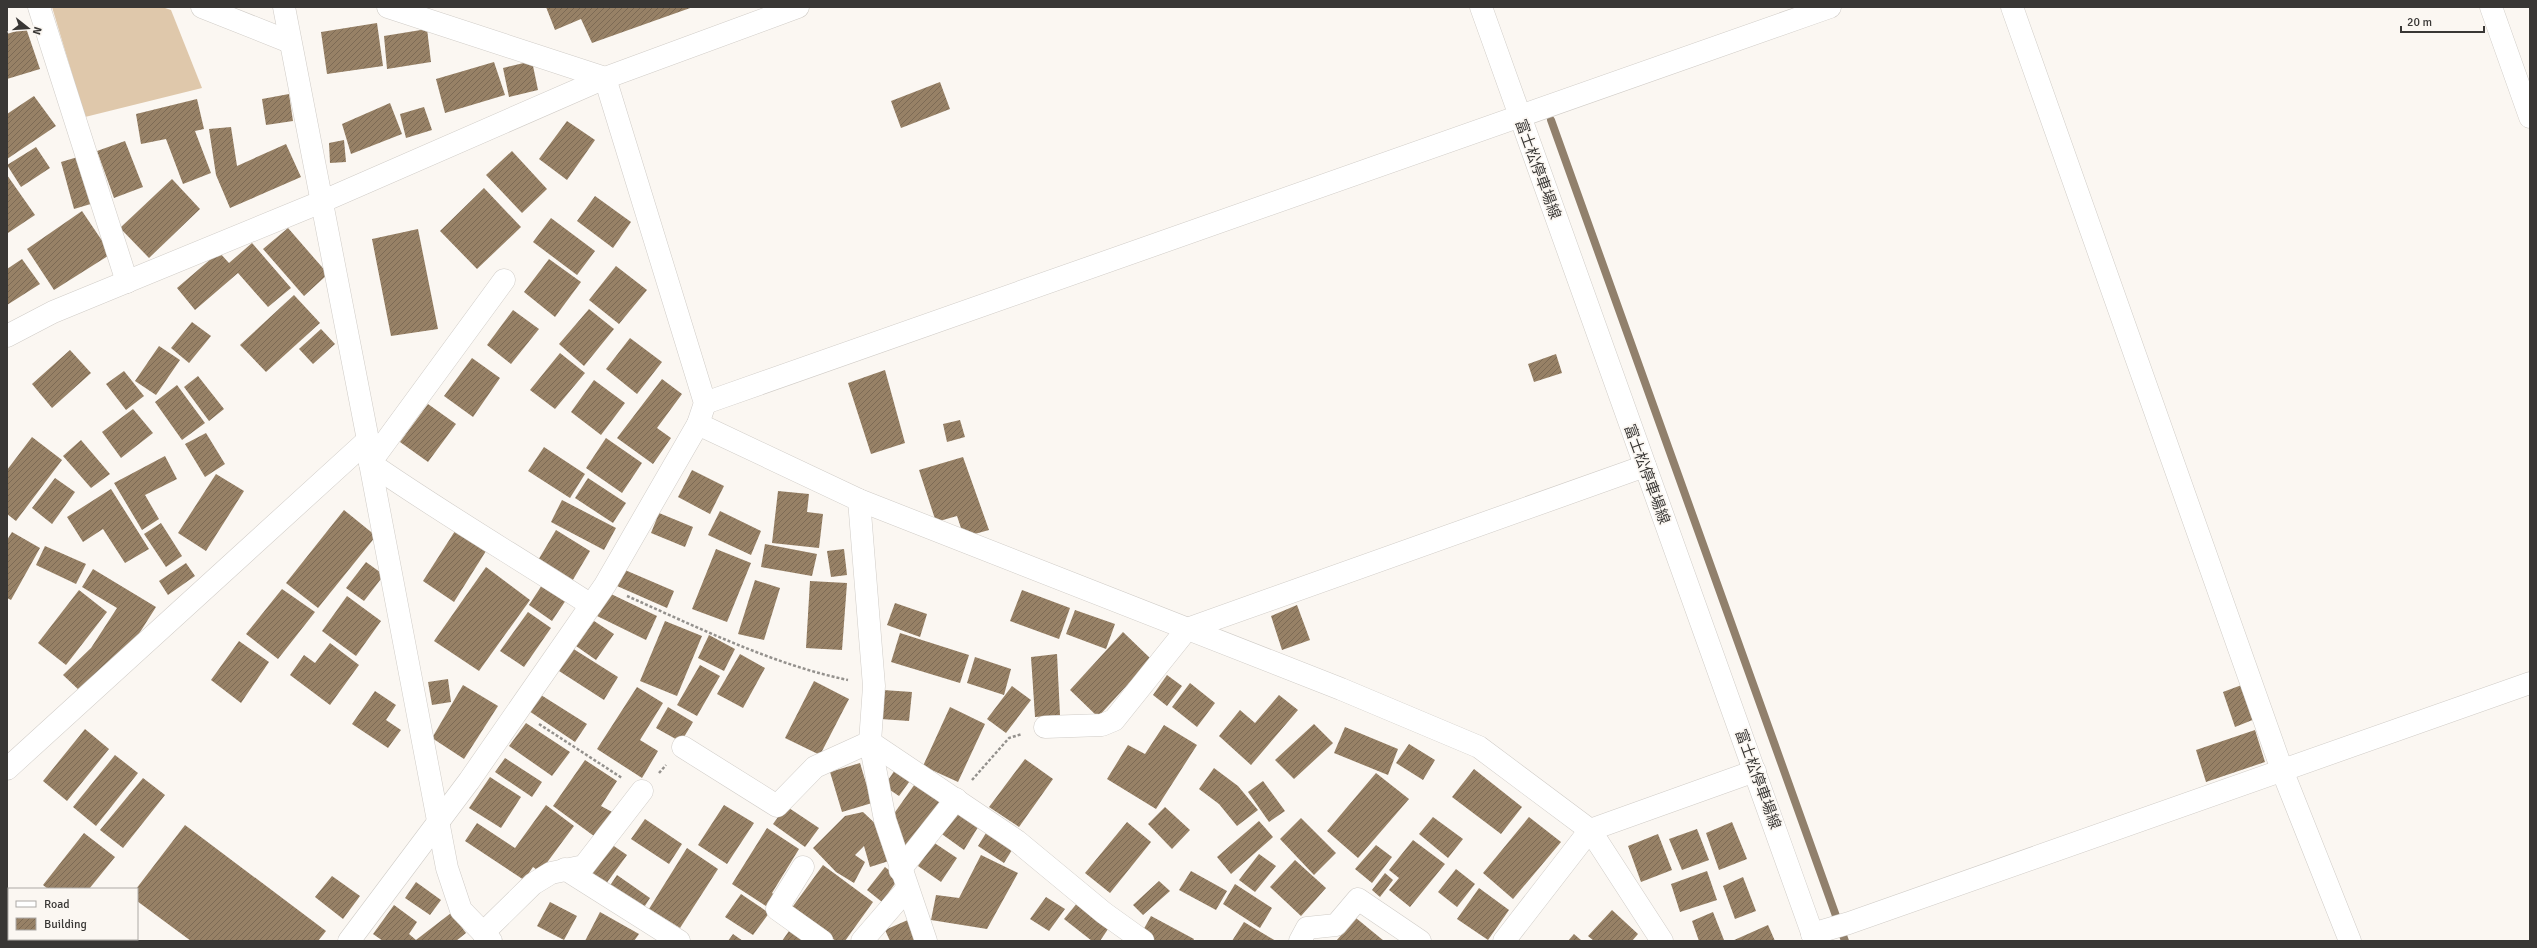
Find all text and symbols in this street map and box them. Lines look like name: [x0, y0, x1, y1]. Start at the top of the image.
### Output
north arrow: [8, 8, 48, 48]
scale bar: [2401, 8, 2484, 34]
text: 20 m: [2407, 15, 2432, 30]
text: N: [30, 25, 44, 36]
street label: 富士松停車場線: [1512, 117, 1564, 221]
street label: 富士松停車場線: [1621, 422, 1673, 526]
street label: 富士松停車場線: [1732, 727, 1784, 831]
legend: [8, 888, 138, 940]
text: Road: [44, 897, 70, 912]
text: Building: [44, 917, 87, 932]

